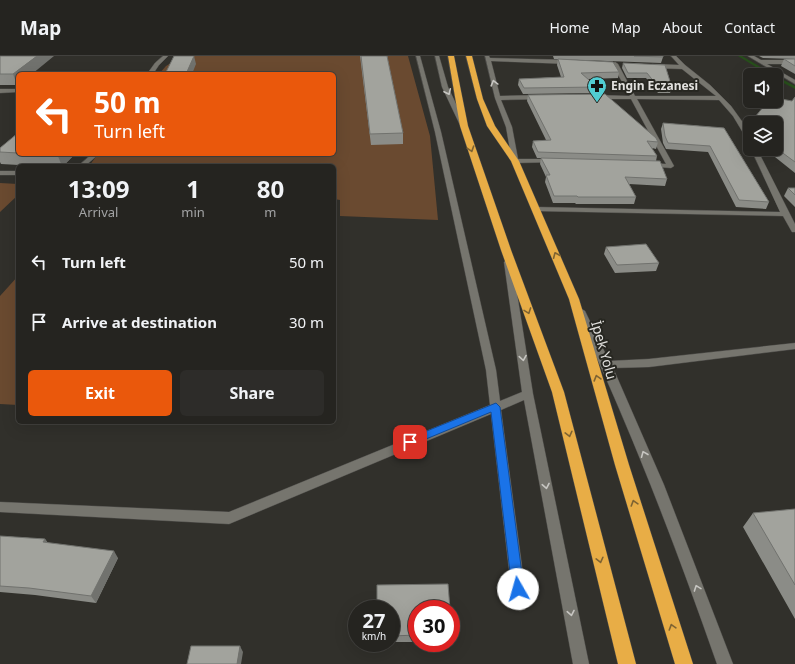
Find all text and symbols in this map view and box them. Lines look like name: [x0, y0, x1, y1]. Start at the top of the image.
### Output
text: Map: [20, 15, 61, 41]
text: Home: [550, 18, 589, 37]
text: Map: [611, 18, 641, 37]
text: About: [663, 18, 702, 37]
text: Contact: [724, 18, 775, 37]
map controls: [743, 68, 783, 156]
button: sound: [743, 68, 783, 108]
pharmacy icon: Engin Eczanesi: [586, 75, 608, 103]
place label: Engin Eczanesi: [611, 77, 698, 94]
one-way arrow: [490, 80, 499, 87]
text: 50 m: [94, 83, 161, 121]
icon: left: [28, 88, 80, 140]
one-way arrow: [443, 88, 451, 96]
button: layers: [743, 116, 783, 156]
text: Turn left: [94, 119, 165, 143]
one-way arrow: [466, 145, 475, 152]
text: 13:09: [68, 172, 129, 205]
text: 1: [186, 172, 200, 205]
text: 80: [257, 172, 284, 205]
text: Arrival: [79, 203, 118, 221]
text: min: [181, 203, 205, 221]
text: m: [264, 203, 277, 221]
icon: left: [28, 251, 50, 273]
one-way arrow: [552, 251, 560, 258]
text: Turn left: [62, 252, 126, 272]
text: 50 m: [289, 252, 324, 272]
one-way arrow: [524, 307, 532, 314]
icon: arrive: [28, 311, 50, 333]
text: Arrive at destination: [62, 312, 217, 332]
text: 30 m: [289, 312, 324, 332]
street label: İpek Yolu: [587, 318, 622, 381]
one-way arrow: [518, 355, 526, 361]
button: Exit: [28, 370, 172, 416]
button: Share: [180, 370, 324, 416]
one-way arrow: [593, 375, 602, 382]
pin: [393, 425, 427, 459]
icon: arrive: [399, 431, 421, 453]
one-way arrow: [564, 431, 572, 437]
one-way arrow: [641, 451, 649, 459]
one-way arrow: [541, 483, 550, 489]
one-way arrow: [630, 499, 639, 506]
one-way arrow: [596, 557, 604, 564]
position arrow: [497, 568, 539, 610]
one-way arrow: [694, 584, 702, 591]
speed limit sign: 30: [408, 600, 460, 652]
text: 27: [363, 607, 385, 634]
one-way arrow: [566, 610, 575, 617]
one-way arrow: [668, 623, 677, 630]
text: km/h: [362, 629, 386, 643]

